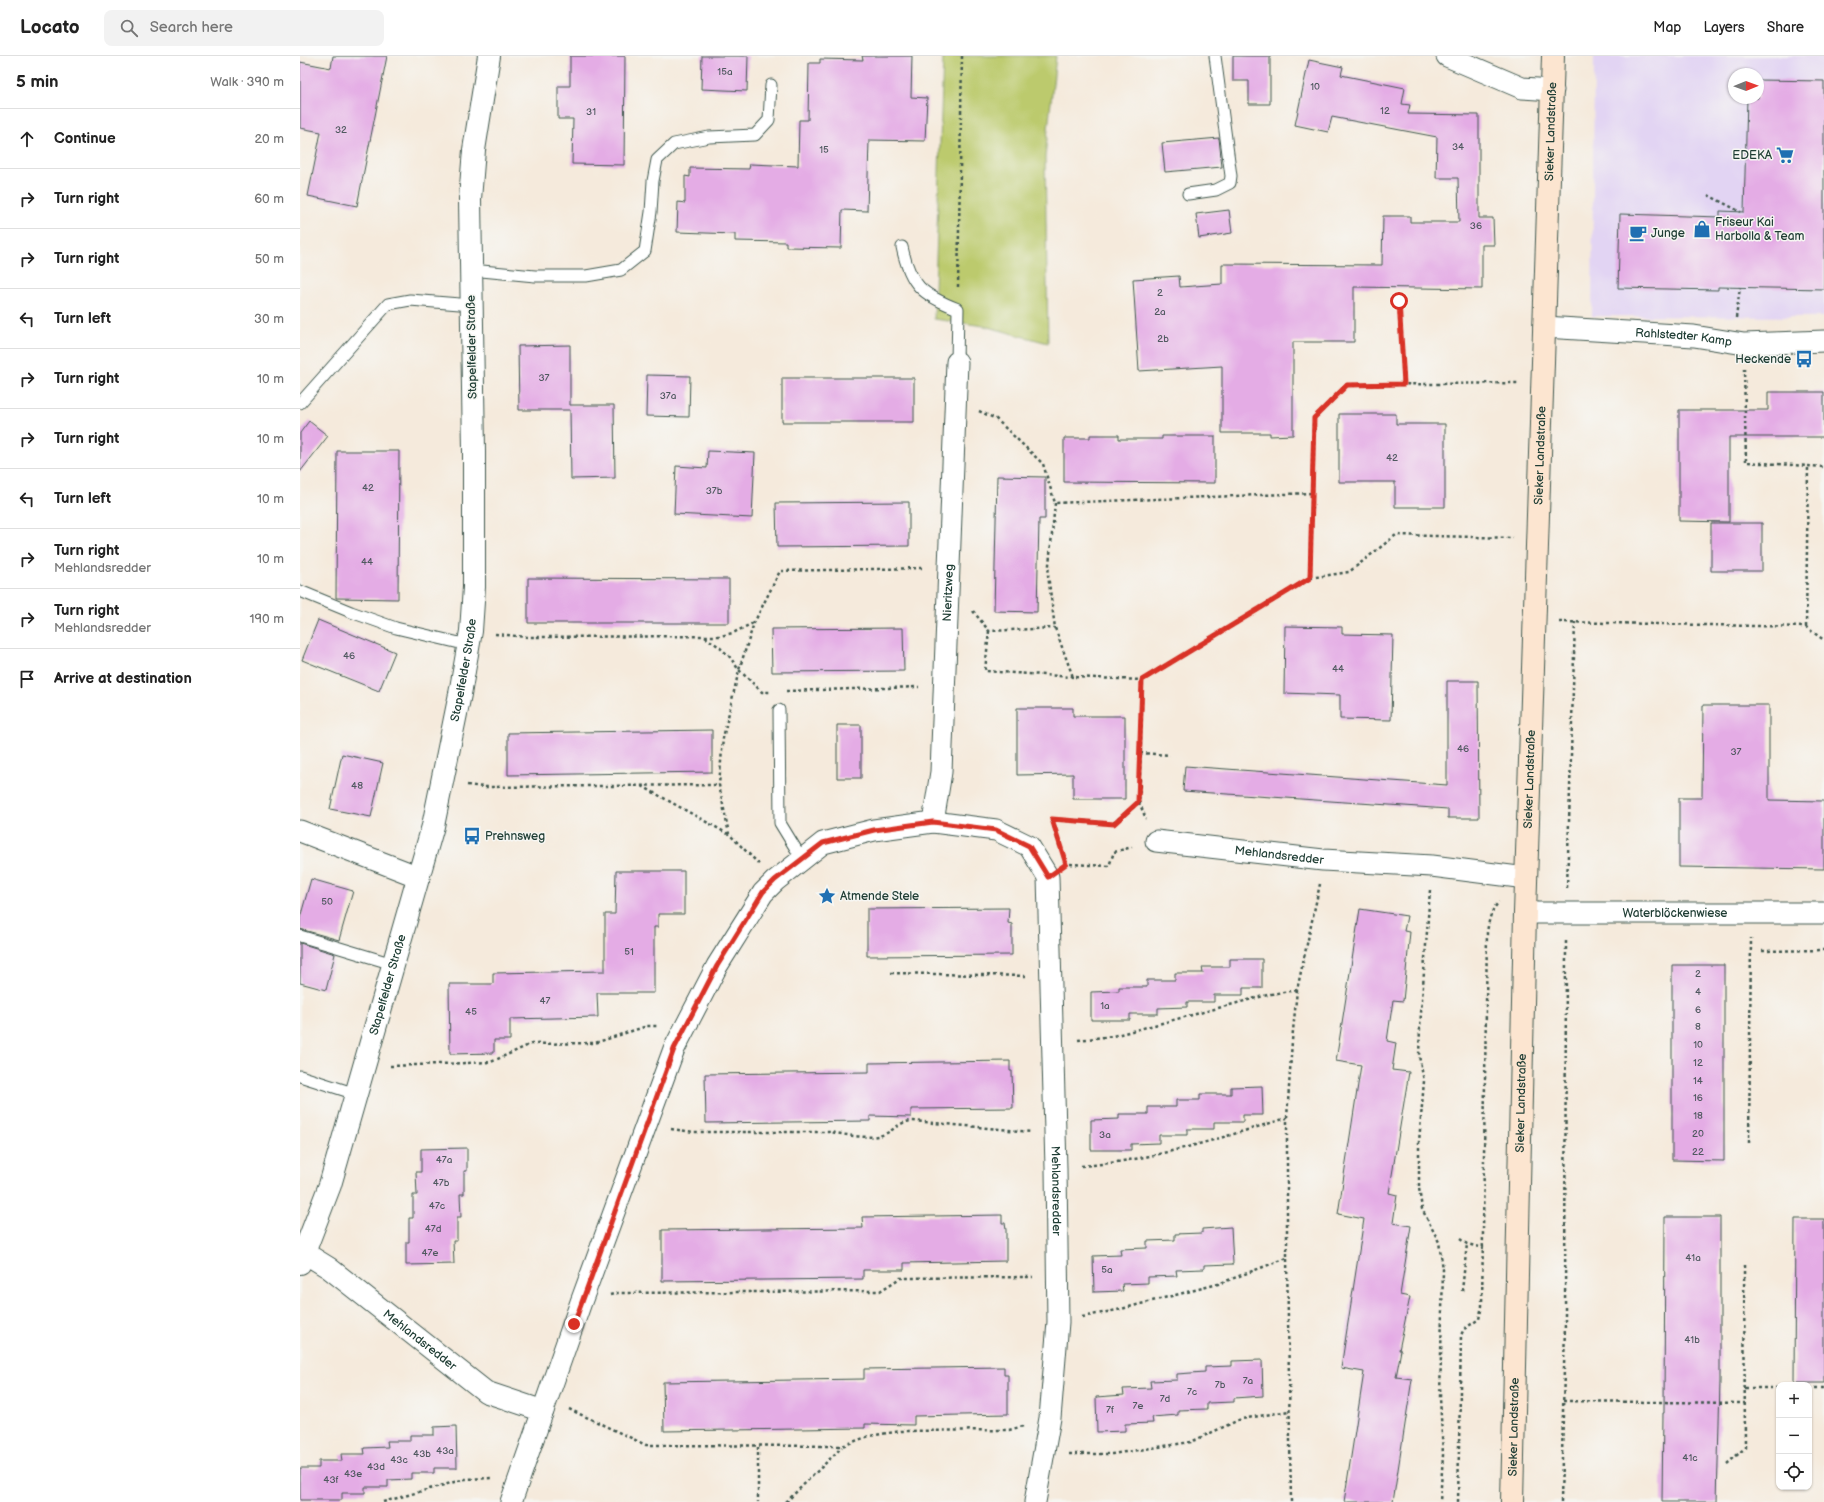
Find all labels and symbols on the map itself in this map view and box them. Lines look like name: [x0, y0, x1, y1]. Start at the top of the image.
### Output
house number: 15a: [717, 66, 733, 78]
north arrow: [1728, 68, 1764, 104]
house number: 10: [1310, 81, 1320, 93]
street label: Sieker Landstraße: [1541, 82, 1560, 181]
house number: 12: [1380, 105, 1390, 117]
house number: 31: [586, 106, 596, 118]
house number: 32: [335, 124, 347, 136]
house number: 34: [1452, 141, 1464, 153]
house number: 15: [819, 144, 829, 156]
supermarket icon: EDEKA: [1775, 145, 1795, 165]
place label: EDEKA: [1732, 148, 1773, 163]
place label: Friseur Kai Harbolla & Team: [1715, 215, 1804, 244]
shop icon: Friseur Kai Harbolla & Team: [1692, 219, 1712, 239]
house number: 36: [1470, 220, 1482, 232]
cafe icon: Junge: [1628, 223, 1648, 243]
place label: Junge: [1651, 226, 1685, 241]
house number: 2: [1157, 287, 1163, 299]
route start: [1390, 292, 1408, 310]
street label: Stapelfelder Straße: [464, 295, 480, 399]
house number: 2a: [1154, 306, 1166, 318]
street label: Rahlstedter Kamp: [1635, 325, 1733, 349]
house number: 2b: [1157, 333, 1169, 345]
bus stop icon: Heckende: [1794, 349, 1814, 369]
place label: Heckende: [1735, 352, 1791, 367]
house number: 37: [538, 372, 550, 384]
house number: 37a: [660, 390, 677, 402]
street label: Sieker Landstraße: [1531, 406, 1549, 505]
house number: 42: [1386, 452, 1398, 464]
house number: 42: [362, 482, 374, 494]
house number: 37b: [706, 485, 723, 497]
house number: 44: [361, 556, 373, 568]
street label: Nieritzweg: [939, 564, 957, 622]
street label: Stapelfelder Straße: [447, 618, 479, 723]
house number: 46: [343, 650, 355, 662]
house number: 44: [1332, 663, 1344, 675]
street label: Sieker Landstraße: [1520, 730, 1538, 829]
house number: 46: [1457, 743, 1469, 755]
house number: 37: [1730, 746, 1742, 758]
house number: 48: [351, 780, 363, 792]
bus stop icon: Prehnsweg: [462, 826, 482, 846]
place label: Prehnsweg: [485, 829, 545, 844]
street label: Mehlandsredder: [1234, 843, 1325, 868]
place icon: Atmende Stele: [817, 886, 837, 906]
place label: Atmende Stele: [840, 889, 919, 904]
house number: 50: [321, 896, 333, 908]
street label: Waterblöckenwiese: [1623, 906, 1727, 921]
street label: Stapelfelder Straße: [366, 933, 409, 1037]
house number: 51: [624, 946, 634, 958]
house number: 2: [1695, 968, 1701, 980]
house number: 4: [1695, 986, 1701, 998]
house number: 47: [539, 995, 551, 1007]
house number: 1a: [1100, 1000, 1110, 1012]
house number: 6: [1695, 1004, 1701, 1016]
house number: 45: [465, 1006, 477, 1018]
house number: 8: [1695, 1021, 1701, 1033]
house number: 10: [1693, 1039, 1703, 1051]
street label: Sieker Landstraße: [1512, 1053, 1529, 1153]
house number: 12: [1693, 1057, 1703, 1069]
house number: 14: [1693, 1075, 1703, 1087]
house number: 16: [1693, 1092, 1703, 1104]
house number: 18: [1693, 1110, 1703, 1122]
house number: 20: [1692, 1128, 1704, 1140]
house number: 3a: [1099, 1129, 1111, 1141]
street label: Mehlandsredder: [1048, 1146, 1064, 1236]
house number: 22: [1692, 1146, 1704, 1158]
house number: 47a: [436, 1154, 453, 1166]
house number: 47b: [433, 1177, 450, 1189]
house number: 47c: [429, 1200, 445, 1212]
house number: 47d: [425, 1223, 442, 1235]
house number: 47e: [422, 1247, 439, 1259]
house number: 41a: [1685, 1252, 1701, 1264]
house number: 5a: [1101, 1264, 1113, 1276]
street label: Mehlandsredder: [380, 1306, 460, 1374]
route end: [565, 1315, 583, 1333]
house number: 41b: [1684, 1334, 1700, 1346]
house number: 7a: [1243, 1375, 1254, 1387]
street label: Sieker Landstraße: [1505, 1377, 1522, 1477]
house number: 7b: [1215, 1379, 1226, 1391]
house number: 7c: [1187, 1386, 1197, 1398]
house number: 7d: [1160, 1393, 1171, 1405]
house number: 7e: [1133, 1400, 1143, 1412]
house number: 7f: [1106, 1404, 1114, 1416]
house number: 43a: [436, 1445, 454, 1457]
house number: 43b: [413, 1448, 431, 1460]
house number: 41c: [1682, 1452, 1698, 1464]
house number: 43c: [390, 1454, 408, 1466]
house number: 43d: [367, 1461, 385, 1473]
house number: 43e: [344, 1468, 362, 1480]
house number: 43f: [323, 1474, 339, 1486]

